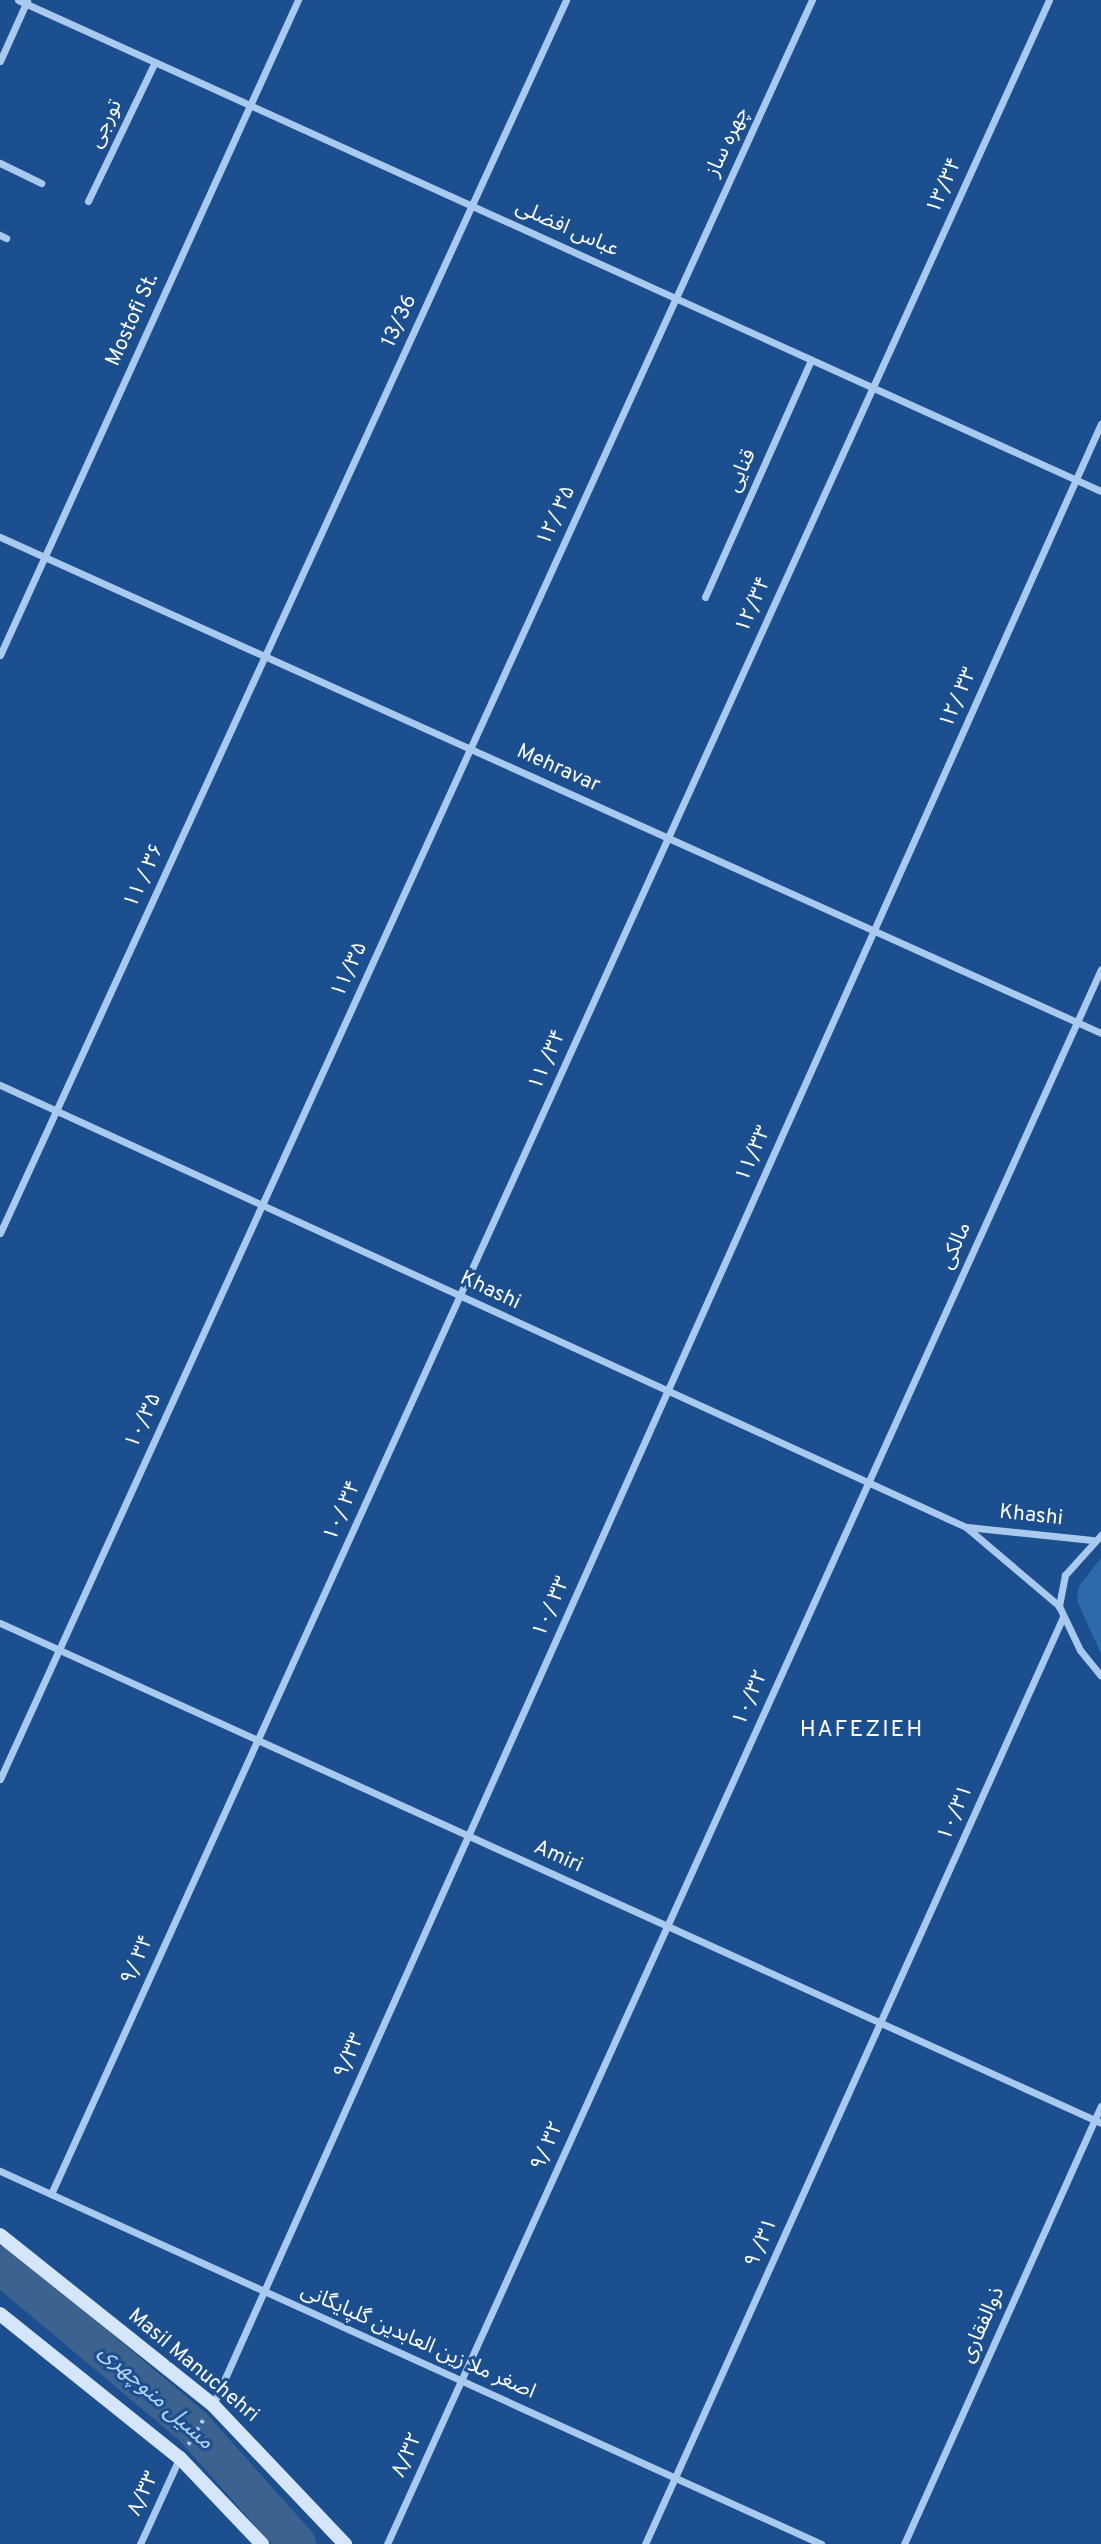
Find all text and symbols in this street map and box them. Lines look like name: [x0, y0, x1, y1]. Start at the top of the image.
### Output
street label: تورجی: [84, 96, 128, 152]
street label: چهره ساز: [701, 103, 755, 181]
street label: ۱۳/۳۴: [922, 154, 968, 218]
street label: عباس افضلی: [512, 195, 622, 263]
street label: Mostofi St.: [101, 270, 165, 370]
street label: 13/36: [377, 291, 423, 351]
street label: قنایی: [721, 446, 763, 496]
street label: ۱۲/ ۳۵: [532, 482, 582, 550]
street label: ۱۲/۳۴: [731, 573, 777, 637]
street label: ۱۲/ ۳۳: [935, 664, 983, 732]
street label: Mehravar: [512, 739, 604, 799]
street label: ۱۱ / ۳۶: [119, 840, 171, 912]
street label: ۱۱/۳۵: [326, 938, 374, 1002]
street label: ۱۱ /۳۴: [524, 1026, 572, 1094]
street label: ۱۱/۳۳: [731, 1122, 777, 1186]
street label: مالکی: [935, 1219, 977, 1273]
street label: Khashi: [456, 1266, 524, 1316]
street label: ۱۰/۳۵: [120, 1389, 168, 1453]
street label: ۱۰/ ۳۴: [319, 1477, 367, 1545]
street label: Khashi: [998, 1500, 1064, 1532]
street label: ۱۰/ ۳۳: [528, 1573, 576, 1641]
street label: ۱۰/۳۲: [728, 1666, 774, 1730]
district label: HAFEZIEH: [801, 1717, 923, 1745]
street label: ۱۰/۳۱: [933, 1781, 979, 1845]
street label: Amiri: [530, 1835, 586, 1879]
street label: ۹/ ۳۴: [116, 1931, 160, 1989]
street label: ۹/۳۳: [329, 2030, 371, 2082]
street label: ۹/ ۳۲: [526, 2117, 570, 2175]
street label: ۹ /۳۱: [740, 2214, 784, 2272]
street label: اصغر ملا زین العابدین گلپایگانی: [297, 2279, 539, 2405]
street label: ذوالفقاری: [955, 2283, 1011, 2367]
street label: Masil Manuchehri: [122, 2304, 264, 2428]
water label: مسیل منوچهری: [92, 2339, 218, 2457]
street label: ۸/۳۲: [387, 2429, 429, 2481]
street label: ۸/۳۳: [123, 2468, 165, 2520]

